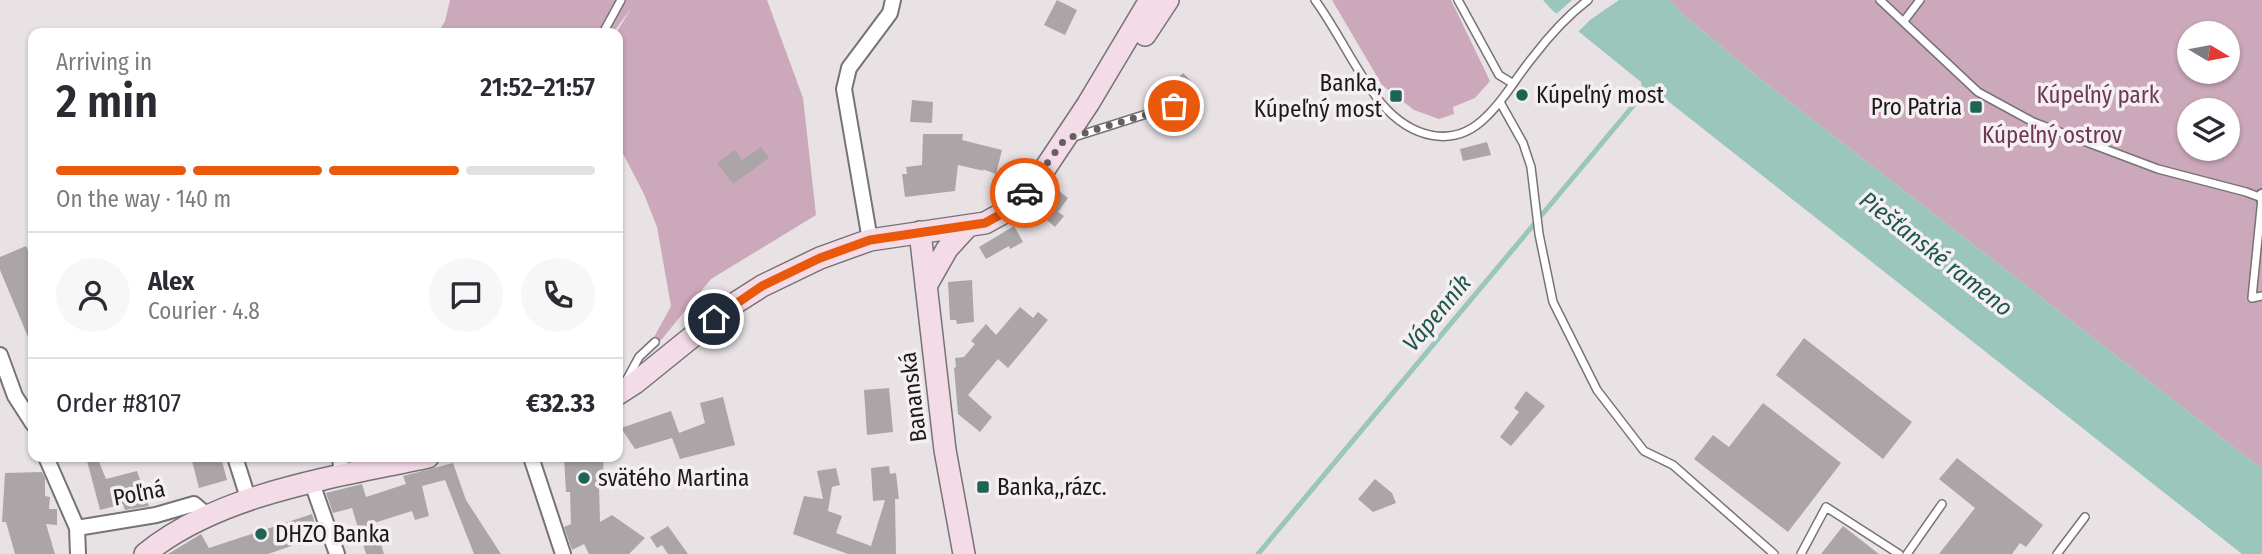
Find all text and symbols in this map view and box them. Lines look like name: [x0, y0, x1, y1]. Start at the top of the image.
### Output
north arrow: [2177, 21, 2240, 84]
map controls: [2177, 21, 2240, 161]
text: Arriving in: [56, 48, 152, 76]
place label: Banka, Kúpeľný most: [1254, 69, 1382, 123]
text: 21:52–21:57: [480, 72, 595, 103]
text: 2 min: [56, 74, 158, 129]
pin: [1144, 76, 1204, 136]
place label: Kúpeľný most: [1536, 81, 1665, 109]
park label: Kúpeľný park: [2036, 81, 2160, 109]
icon: bag: [1155, 87, 1193, 125]
marker: Kúpeľný most: [1514, 87, 1530, 103]
marker: Banka, Kúpeľný most: [1388, 88, 1404, 104]
place label: Pro Patria: [1871, 93, 1962, 121]
button: layers: [2177, 98, 2240, 161]
marker: Pro Patria: [1968, 99, 1984, 115]
park label: Kúpeľný ostrov: [1982, 121, 2123, 149]
courier: [990, 158, 1060, 228]
icon: car: [1006, 174, 1044, 212]
text: On the way · 140 m: [56, 185, 231, 213]
water label: Piešťanské rameno: [1854, 186, 2018, 322]
button: person: [56, 258, 130, 332]
button: chat: [429, 258, 503, 332]
button: phone: [521, 258, 595, 332]
text: Alex: [148, 266, 194, 297]
water label: Vápenník: [1397, 269, 1477, 357]
pin: [684, 289, 744, 349]
text: Courier · 4.8: [148, 297, 260, 325]
icon: home: [695, 300, 733, 338]
street label: Bananská: [894, 350, 932, 444]
text: Order #8107: [56, 388, 181, 419]
text: €32.33: [526, 388, 595, 419]
place label: svätého Martina: [598, 464, 749, 492]
marker: svätého Martina: [576, 470, 592, 486]
place label: Banka,,rázc.: [997, 473, 1107, 501]
street label: Poľná: [110, 474, 168, 512]
marker: Banka,,rázc.: [975, 479, 991, 495]
place label: DHZO Banka: [275, 520, 390, 548]
marker: DHZO Banka: [253, 526, 269, 542]

